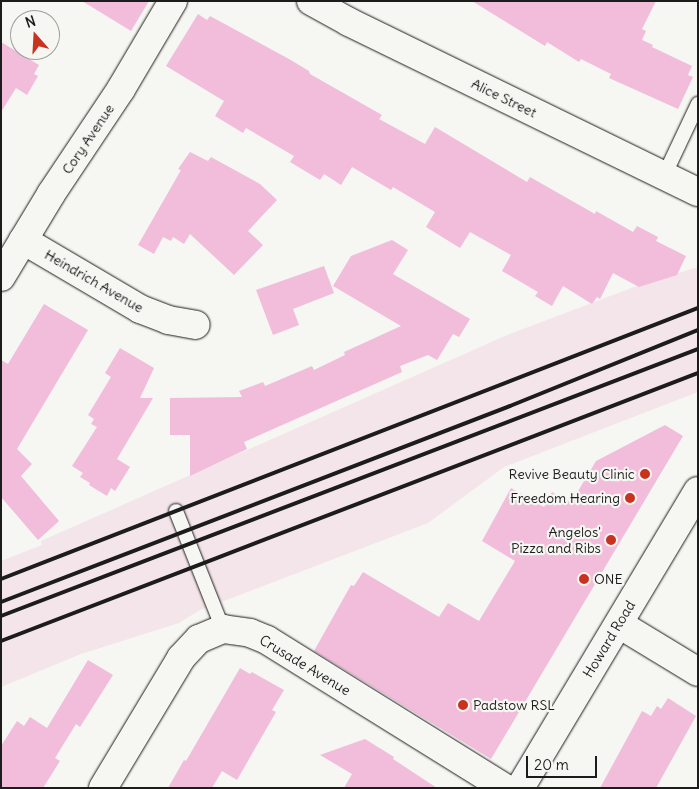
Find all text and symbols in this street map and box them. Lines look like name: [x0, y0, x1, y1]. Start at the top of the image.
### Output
north arrow: [10, 10, 60, 60]
text: N: [23, 12, 38, 32]
street label: Alice Street: [469, 75, 539, 121]
street label: Cory Avenue: [58, 101, 118, 177]
street label: Heindrich Avenue: [42, 246, 146, 316]
place label: Revive Beauty Clinic: [509, 466, 635, 482]
marker: Revive Beauty Clinic: [639, 468, 651, 480]
place label: Freedom Hearing: [510, 490, 620, 506]
marker: Freedom Hearing: [624, 492, 636, 504]
place label: Angelos' Pizza and Ribs: [511, 524, 601, 556]
marker: Angelos' Pizza and Ribs: [605, 534, 617, 546]
place label: ONE: [594, 571, 623, 587]
marker: ONE: [578, 573, 590, 585]
street label: Howard Road: [579, 597, 639, 681]
street label: Crusade Avenue: [256, 631, 354, 699]
place label: Padstow RSL: [473, 697, 555, 713]
marker: Padstow RSL: [457, 699, 469, 711]
scale bar: [529, 746, 600, 778]
text: 20 m: [534, 755, 569, 774]

